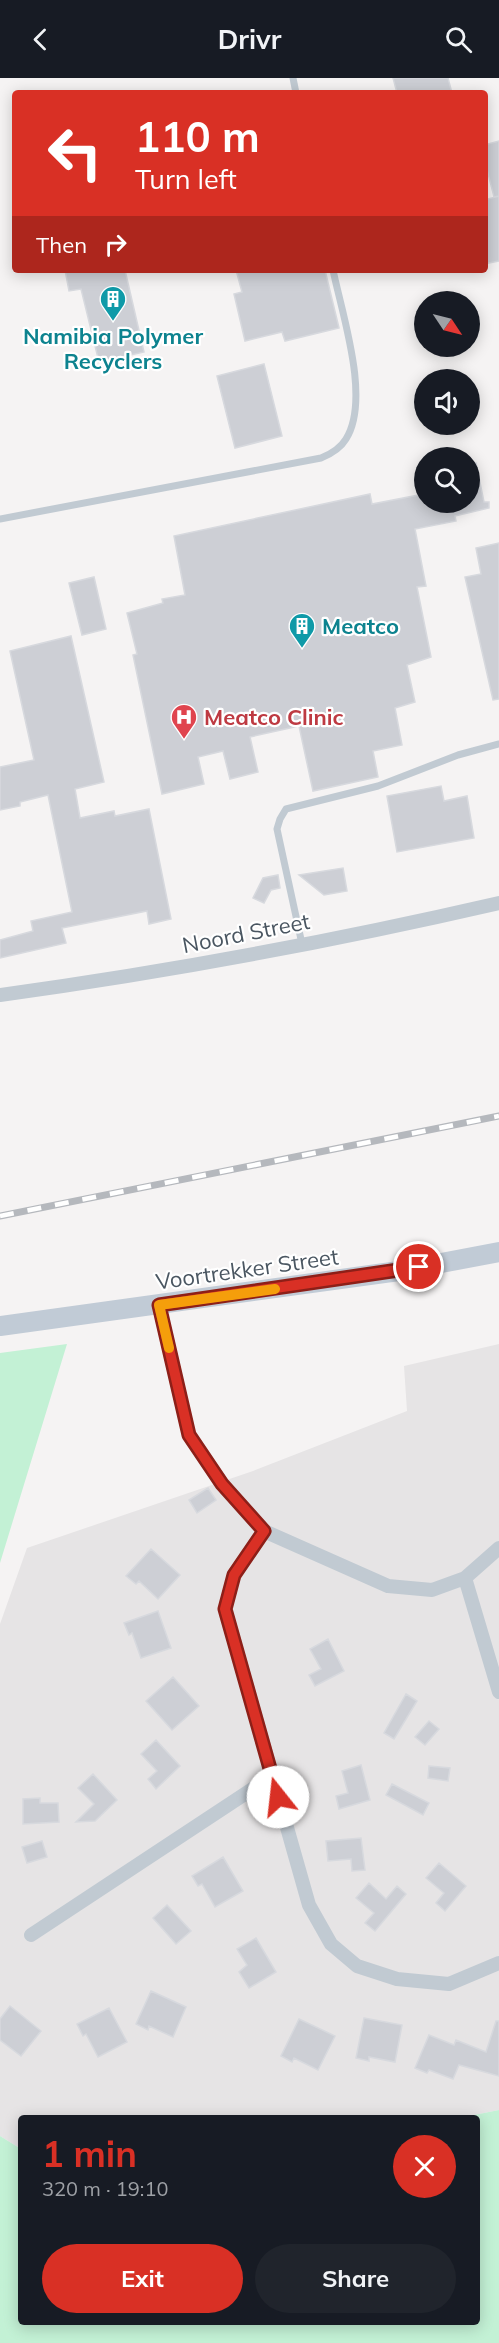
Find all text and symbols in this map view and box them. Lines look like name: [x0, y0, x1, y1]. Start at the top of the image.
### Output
text: Drivr: [218, 22, 281, 56]
icon: back: [24, 23, 57, 56]
icon: search: [442, 23, 475, 56]
text: 110 m: [135, 110, 260, 163]
icon: left: [36, 114, 114, 192]
text: Turn left: [135, 162, 237, 196]
icon: right: [99, 228, 132, 261]
text: Then: [36, 231, 87, 259]
building icon: Namibia Polymer Recyclers: [98, 284, 128, 322]
north arrow: [414, 291, 480, 357]
map controls: [414, 291, 480, 513]
place label: Namibia Polymer Recyclers: [23, 322, 203, 375]
button: sound: [414, 369, 480, 435]
button: search: [414, 447, 480, 513]
building icon: Meatco: [287, 611, 317, 649]
place label: Meatco: [322, 612, 399, 640]
hospital icon: Meatco Clinic: [169, 702, 199, 740]
place label: Meatco Clinic: [204, 703, 344, 731]
street label: Noord Street: [180, 907, 312, 959]
pin: [393, 1241, 444, 1292]
street label: Voortrekker Street: [154, 1242, 340, 1296]
icon: arrive: [402, 1250, 435, 1283]
position arrow: [246, 1765, 310, 1829]
text: 1 min: [42, 2131, 137, 2176]
button: close: [393, 2135, 456, 2198]
text: 320 m · 19:10: [42, 2176, 168, 2201]
button: Exit: [42, 2244, 243, 2313]
button: Share: [255, 2244, 456, 2313]

